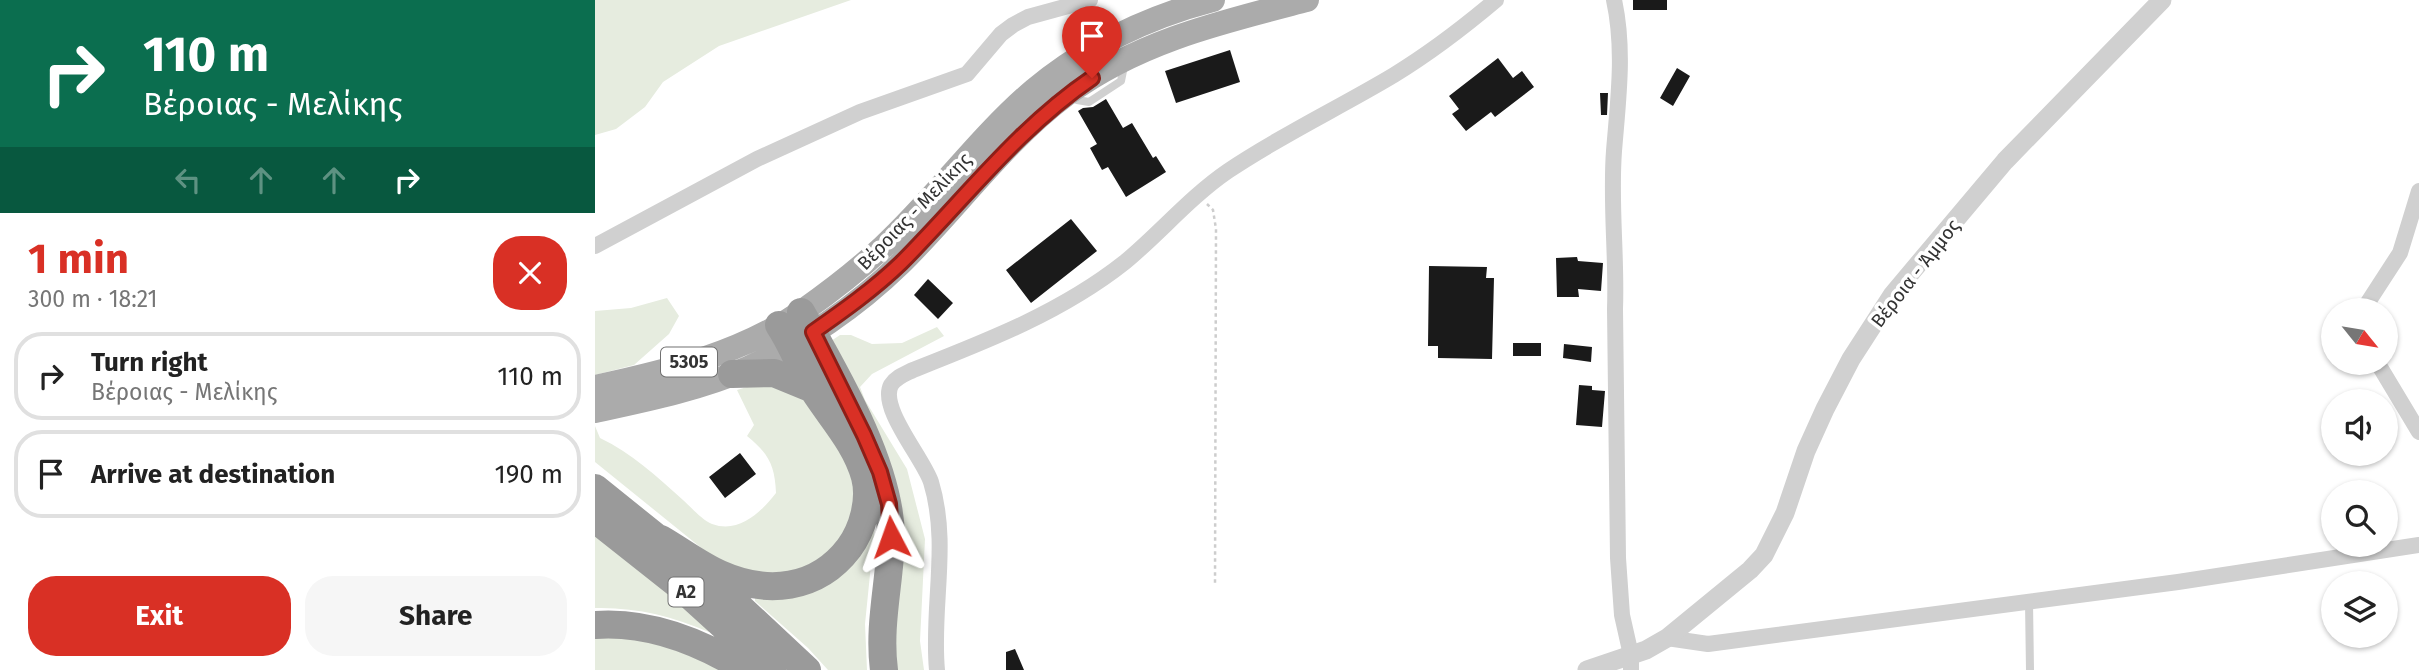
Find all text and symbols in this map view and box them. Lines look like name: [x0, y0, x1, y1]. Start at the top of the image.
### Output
pin: [1062, 6, 1122, 78]
icon: arrive: [1073, 17, 1111, 55]
text: 110 m: [143, 25, 269, 84]
icon: right: [28, 28, 119, 119]
text: Βέροιας - Μελίκης: [143, 85, 402, 123]
street label: Βέροιας - Μελίκης: [853, 148, 976, 275]
icon: left: [169, 161, 207, 199]
icon: ahead: [242, 161, 280, 199]
icon: ahead: [315, 161, 353, 199]
icon: right: [388, 161, 426, 199]
street label: Βέροια - Άμμος: [1866, 215, 1965, 332]
text: 1 min: [28, 234, 129, 284]
button: close: [493, 236, 567, 310]
text: 300 m · 18:21: [28, 285, 158, 313]
north arrow: [2321, 298, 2397, 374]
map controls: [2321, 298, 2398, 648]
text: Turn right: [91, 347, 208, 378]
road number: 5305: [661, 348, 717, 376]
icon: right: [32, 357, 70, 395]
text: 110 m: [497, 361, 563, 392]
text: Βέροιας - Μελίκης: [91, 378, 277, 406]
button: sound: [2321, 389, 2398, 466]
icon: arrive: [32, 455, 70, 493]
text: Arrive at destination: [91, 459, 335, 490]
text: 190 m: [494, 459, 563, 490]
button: search: [2321, 480, 2398, 557]
position arrow: [854, 500, 928, 574]
button: layers: [2321, 571, 2398, 648]
button: Exit: [28, 576, 291, 656]
button: Share: [305, 576, 567, 656]
road number: Α2: [669, 578, 703, 606]

